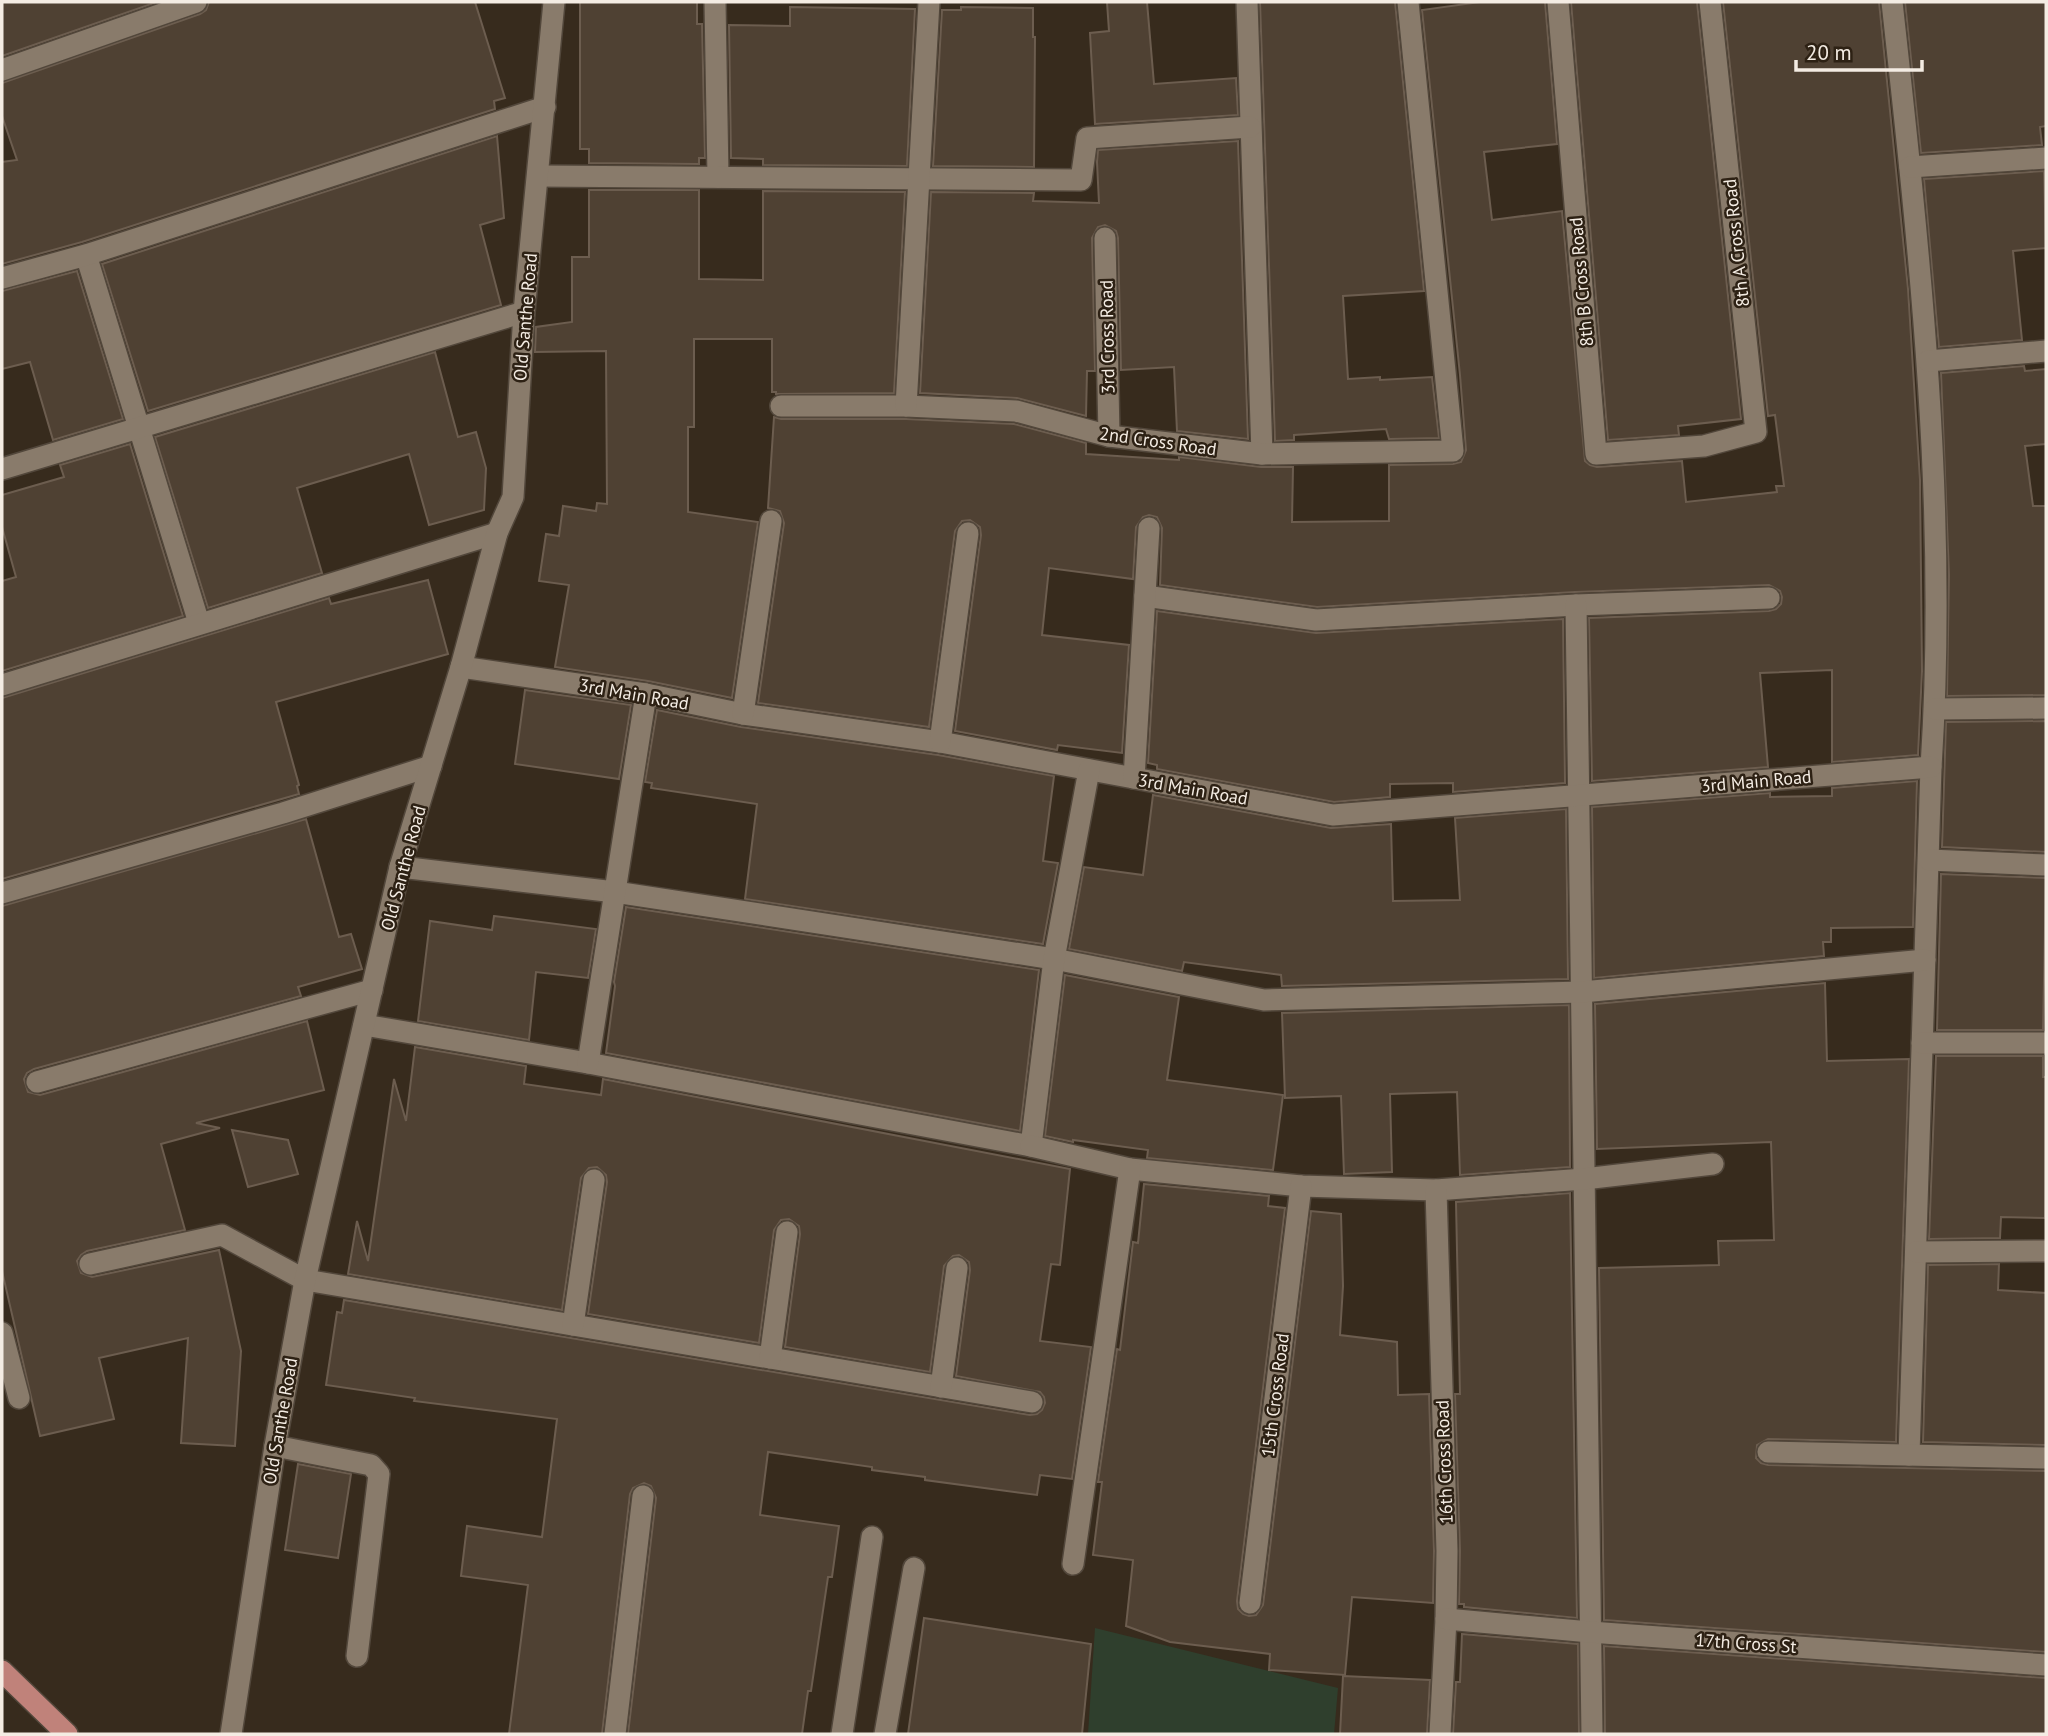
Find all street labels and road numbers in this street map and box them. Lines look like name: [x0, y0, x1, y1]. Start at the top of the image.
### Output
street label: 8th A Cross Road: [1718, 178, 1754, 308]
street label: 8th B Cross Road: [1564, 216, 1598, 348]
street label: Old Santhe Road: [508, 252, 542, 382]
street label: 3rd Cross Road: [1095, 280, 1119, 394]
street label: 2nd Cross Road: [1098, 421, 1218, 461]
street label: 3rd Main Road: [577, 673, 691, 715]
street label: 3rd Main Road: [1700, 765, 1812, 797]
street label: 3rd Main Road: [1136, 768, 1250, 810]
street label: Old Santhe Road: [375, 803, 431, 933]
street label: 15th Cross Road: [1256, 1332, 1294, 1458]
street label: Old Santhe Road: [258, 1356, 302, 1486]
street label: 16th Cross Road: [1430, 1400, 1458, 1524]
street label: 17th Cross St: [1695, 1628, 1797, 1658]

